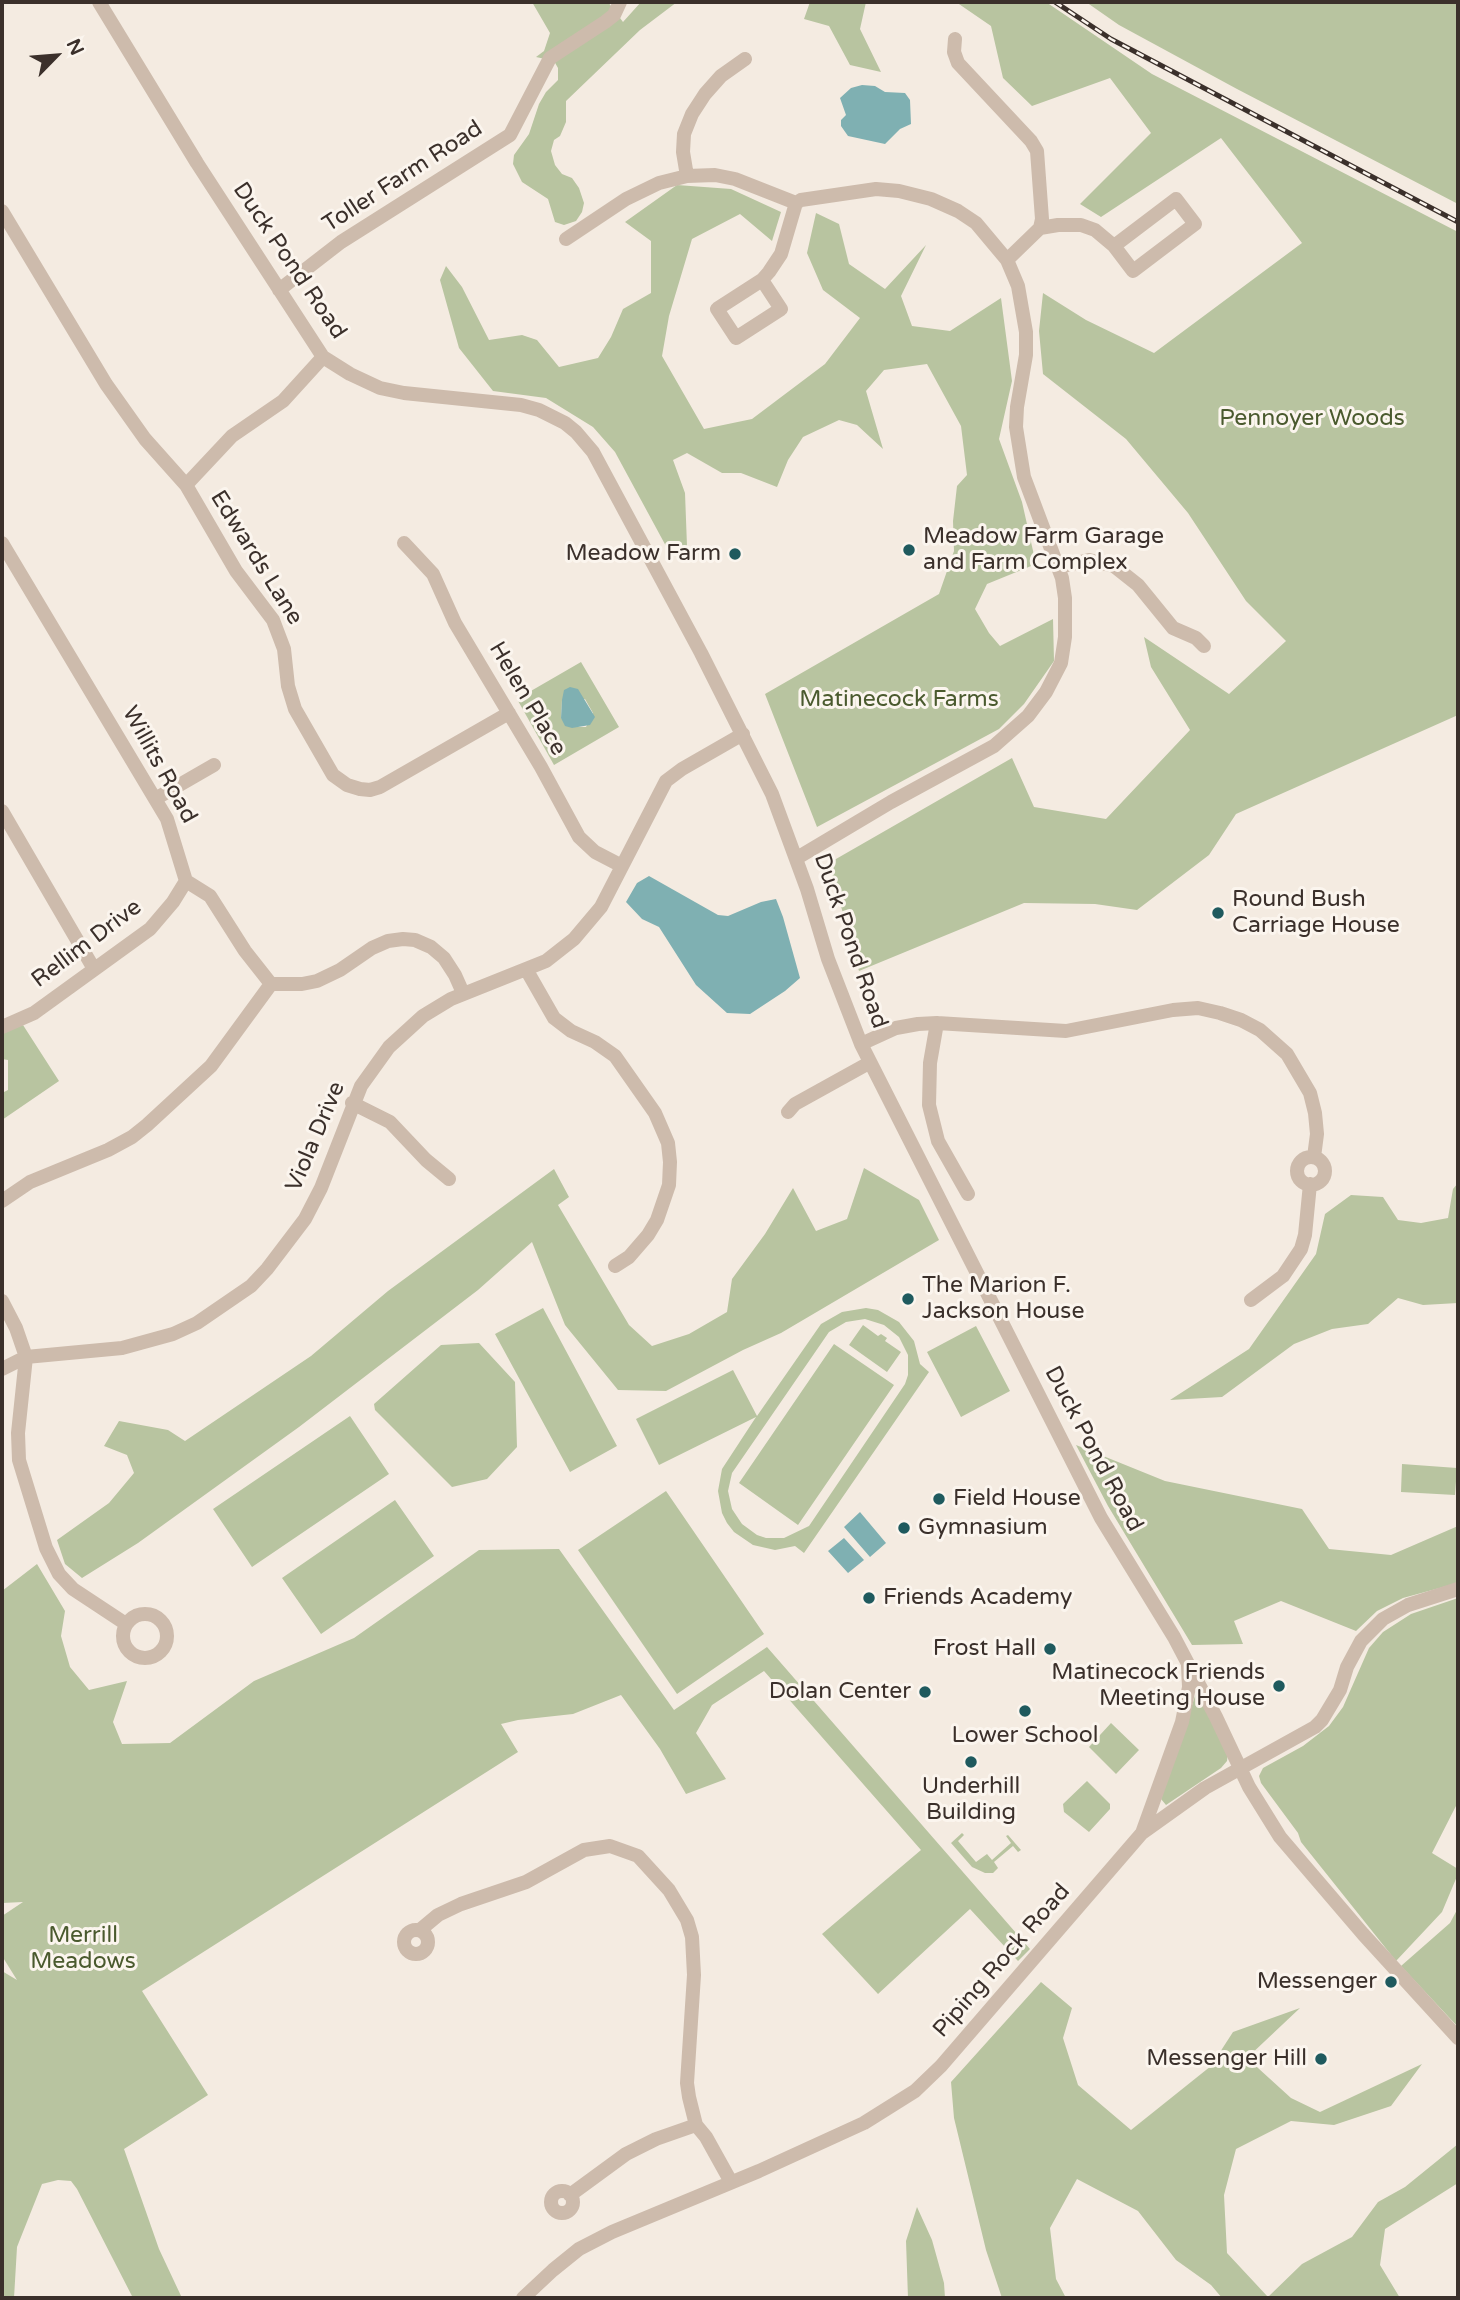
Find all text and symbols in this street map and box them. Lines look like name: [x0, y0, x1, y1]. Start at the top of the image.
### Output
north arrow: [21, 21, 91, 91]
text: N: [62, 36, 88, 59]
street label: Toller Farm Road: [318, 115, 488, 239]
street label: Duck Pond Road: [226, 177, 352, 345]
park label: Pennoyer Woods: [1219, 405, 1405, 433]
street label: Edwards Lane: [204, 486, 308, 630]
place label: Meadow Farm Garage and Farm Complex: [923, 523, 1164, 577]
place label: Meadow Farm: [566, 540, 721, 568]
marker: Meadow Farm Garage and Farm Complex: [901, 542, 917, 558]
marker: Meadow Farm: [727, 546, 743, 562]
street label: Helen Place: [482, 637, 572, 761]
park label: Matinecock Farms: [799, 686, 999, 714]
street label: Willits Road: [116, 702, 202, 828]
street label: Duck Pond Road: [807, 850, 893, 1032]
place label: Round Bush Carriage House: [1232, 886, 1400, 940]
street label: Rellim Drive: [27, 894, 147, 994]
marker: Round Bush Carriage House: [1210, 905, 1226, 921]
street label: Viola Drive: [280, 1078, 352, 1196]
place label: The Marion F. Jackson House: [922, 1272, 1084, 1326]
marker: The Marion F. Jackson House: [900, 1291, 916, 1307]
street label: Duck Pond Road: [1038, 1362, 1148, 1536]
place label: Field House: [953, 1485, 1081, 1513]
marker: Field House: [931, 1491, 947, 1507]
place label: Gymnasium: [918, 1514, 1048, 1542]
marker: Gymnasium: [896, 1520, 912, 1536]
place label: Friends Academy: [883, 1584, 1072, 1612]
marker: Friends Academy: [861, 1590, 877, 1606]
place label: Frost Hall: [933, 1635, 1036, 1663]
marker: Frost Hall: [1042, 1641, 1058, 1657]
place label: Matinecock Friends Meeting House: [1051, 1659, 1265, 1713]
place label: Dolan Center: [769, 1678, 911, 1706]
marker: Matinecock Friends Meeting House: [1271, 1678, 1287, 1694]
marker: Dolan Center: [917, 1684, 933, 1700]
marker: Lower School: [1017, 1703, 1033, 1719]
place label: Lower School: [951, 1722, 1099, 1750]
marker: Underhill Building: [963, 1754, 979, 1770]
place label: Underhill Building: [922, 1773, 1020, 1827]
street label: Piping Rock Road: [928, 1878, 1076, 2044]
park label: Merrill Meadows: [30, 1922, 136, 1976]
place label: Messenger: [1257, 1968, 1377, 1996]
marker: Messenger: [1383, 1974, 1399, 1990]
place label: Messenger Hill: [1146, 2045, 1307, 2073]
marker: Messenger Hill: [1313, 2051, 1329, 2067]

